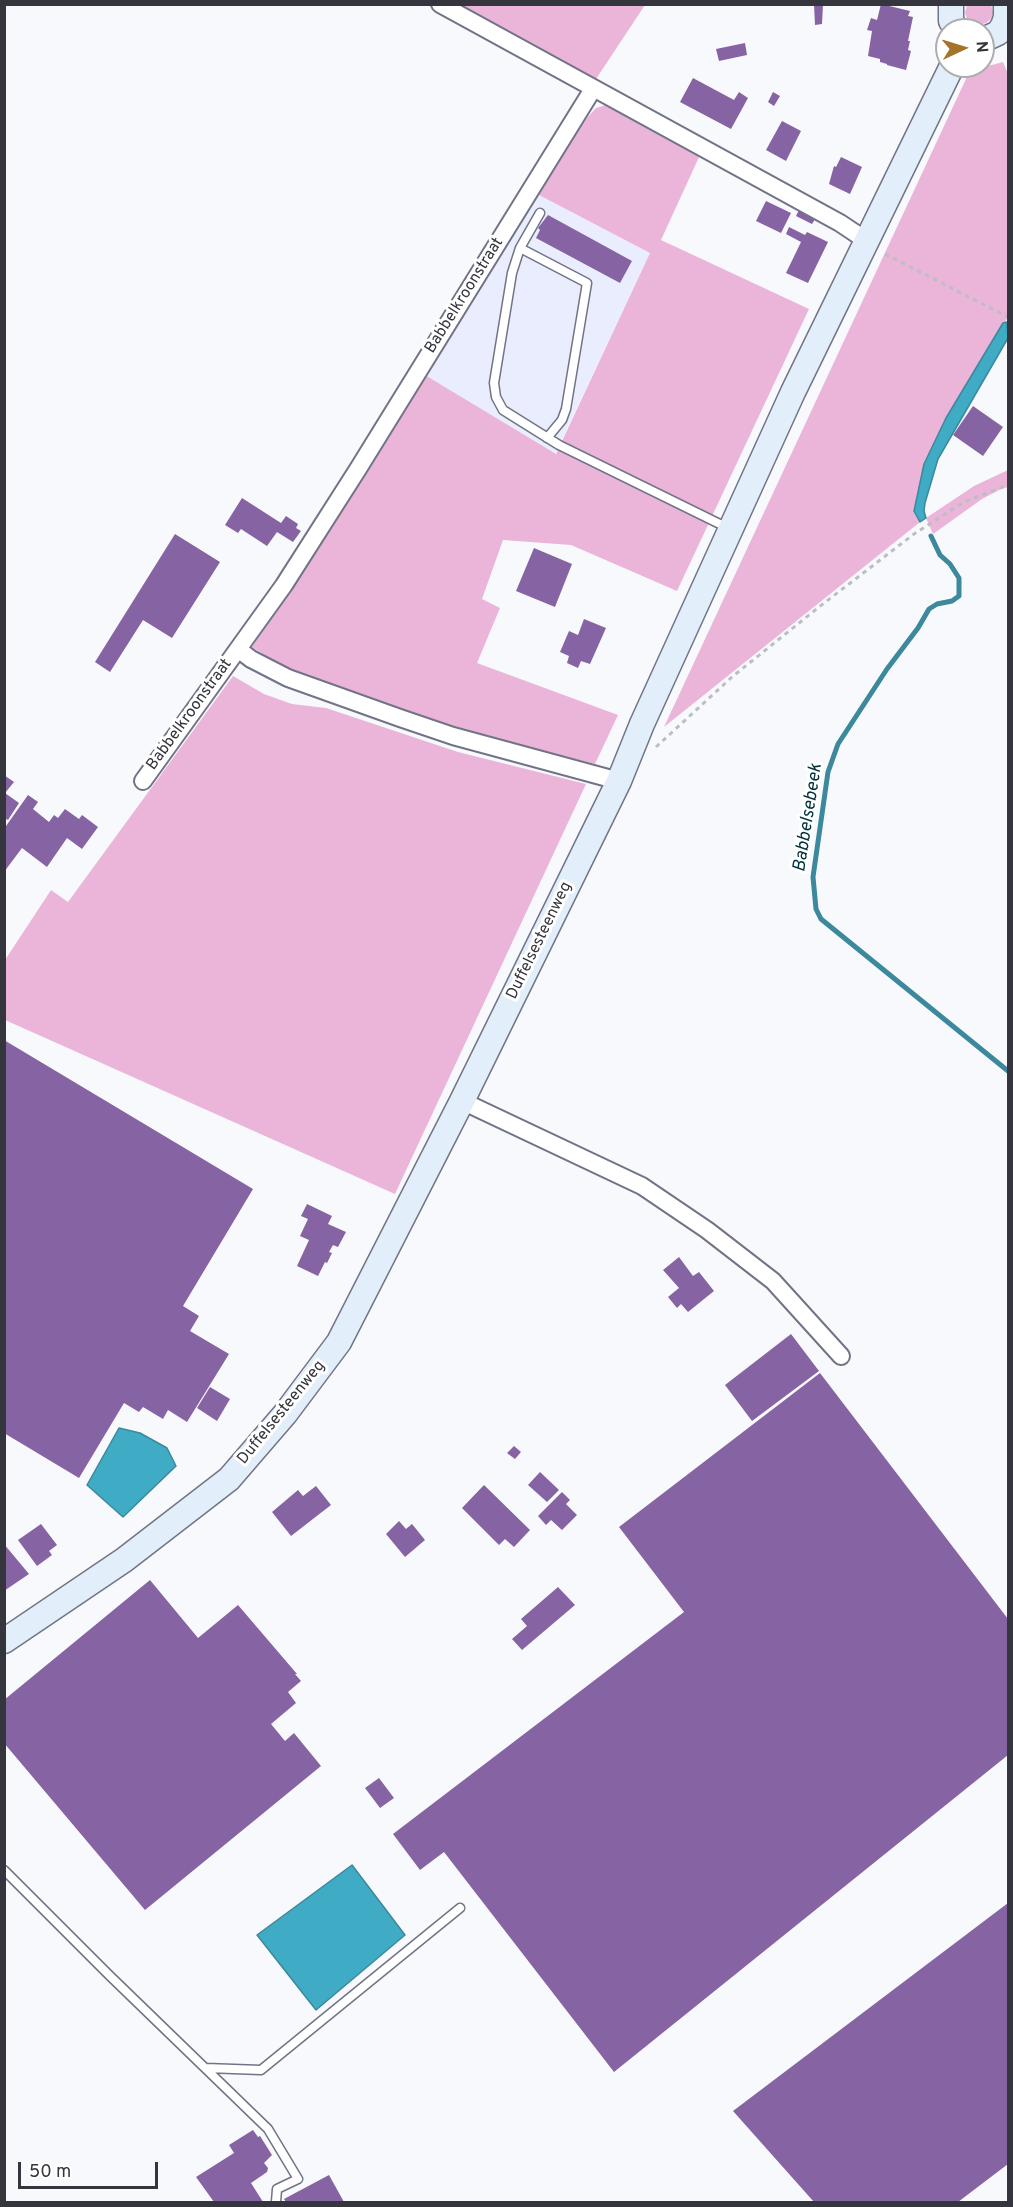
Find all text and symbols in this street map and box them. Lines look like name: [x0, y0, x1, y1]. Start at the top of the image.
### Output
north arrow: [935, 18, 995, 78]
text: N: [971, 40, 991, 53]
street label: Babbelkroonstraat: [422, 235, 508, 357]
street label: Babbelkroonstraat: [143, 656, 237, 774]
water label: Babbelsebeek: [790, 762, 828, 874]
street label: Duffelsesteenweg: [503, 879, 577, 1003]
street label: Duffelsesteenweg: [234, 1357, 330, 1469]
scale bar: [21, 2150, 160, 2188]
text: 50 m: [29, 2161, 71, 2184]

